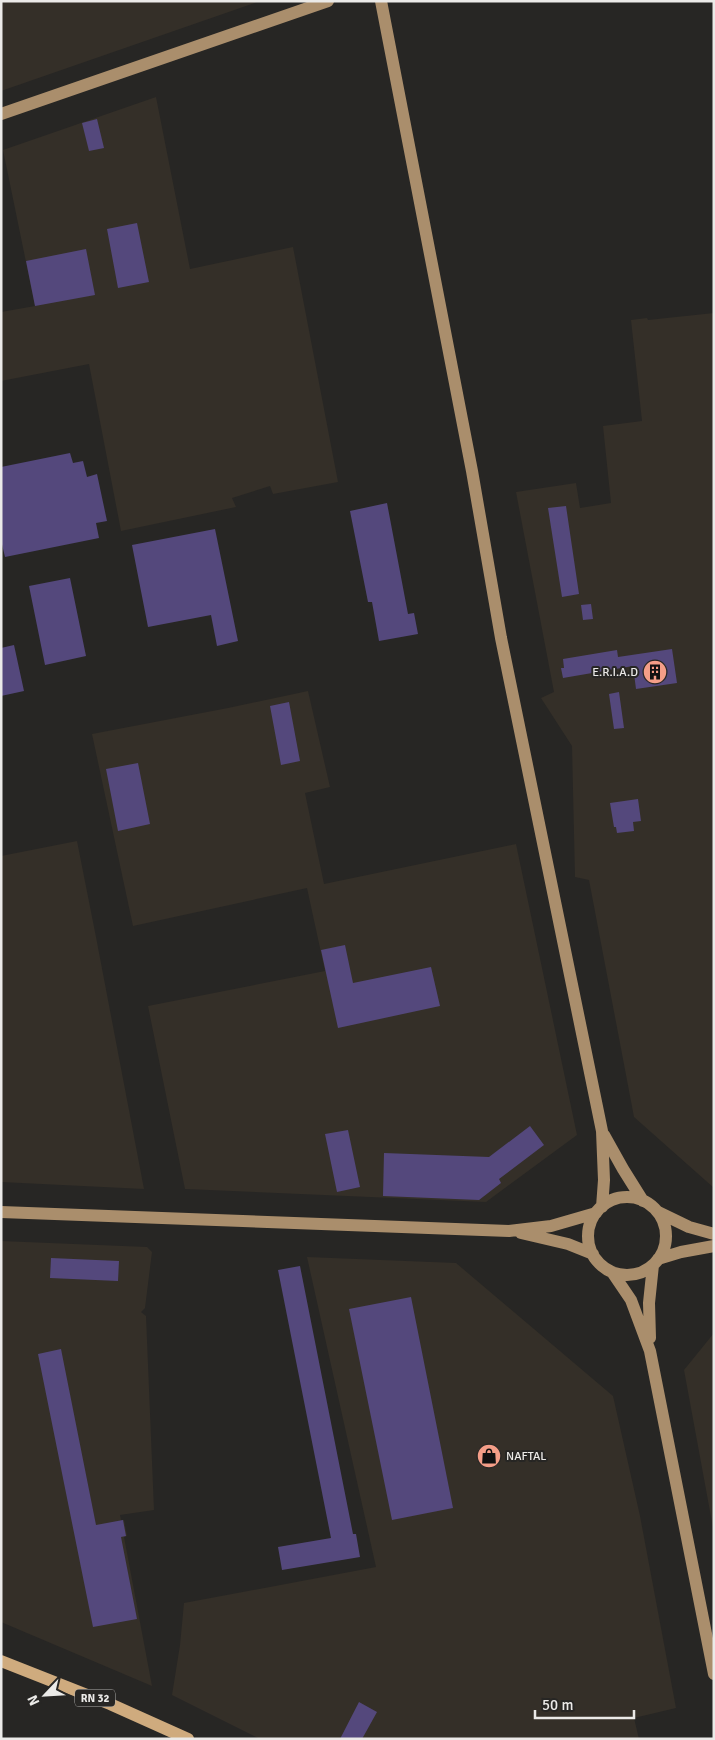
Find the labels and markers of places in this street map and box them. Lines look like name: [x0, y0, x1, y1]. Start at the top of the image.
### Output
building icon: E.R.I.A.D: [642, 659, 668, 685]
place label: E.R.I.A.D: [592, 665, 638, 680]
shop icon: NAFTAL: [476, 1443, 502, 1469]
place label: NAFTAL: [506, 1449, 546, 1464]

